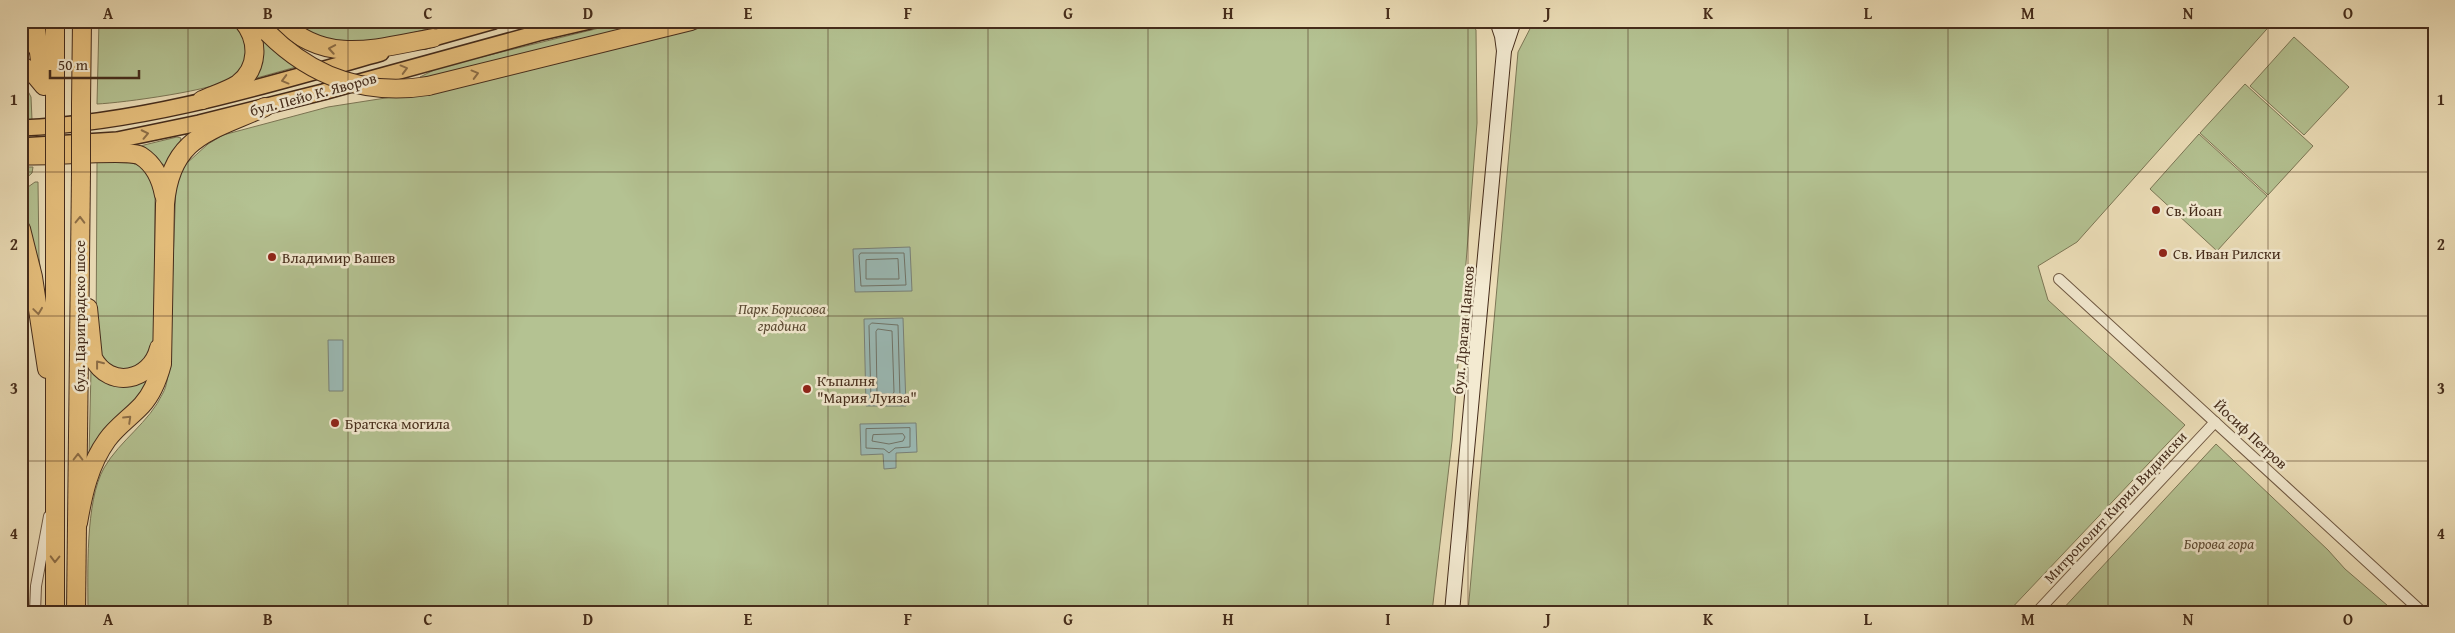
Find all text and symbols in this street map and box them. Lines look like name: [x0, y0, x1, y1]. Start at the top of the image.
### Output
text: A: [103, 1, 114, 25]
text: B: [263, 1, 273, 25]
text: C: [423, 1, 433, 25]
text: D: [583, 1, 593, 25]
text: E: [744, 1, 753, 25]
text: F: [904, 1, 912, 25]
text: G: [1063, 1, 1073, 25]
text: H: [1222, 1, 1234, 25]
text: I: [1385, 1, 1391, 25]
text: J: [1542, 1, 1551, 25]
text: K: [1703, 1, 1714, 25]
text: L: [1864, 1, 1873, 25]
text: M: [2021, 1, 2035, 25]
text: N: [2183, 1, 2194, 25]
text: O: [2343, 1, 2353, 25]
one-way arrow: [328, 45, 337, 55]
scale bar: [50, 48, 139, 80]
text: 50 m: [58, 54, 89, 75]
one-way arrow: [400, 65, 408, 75]
street label: бул. Пейо К. Яворов: [247, 67, 379, 121]
one-way arrow: [470, 69, 479, 80]
one-way arrow: [280, 74, 289, 85]
text: 1: [10, 87, 18, 111]
text: 1: [2437, 87, 2445, 111]
one-way arrow: [141, 129, 149, 140]
place label: Св. Йоан: [2166, 200, 2222, 221]
marker: Св. Йоан: [2150, 204, 2162, 216]
one-way arrow: [75, 216, 85, 224]
text: 2: [10, 232, 18, 256]
text: 2: [2437, 232, 2445, 256]
street label: бул. Цариградско шосе: [69, 240, 90, 392]
place label: Св. Иван Рилски: [2173, 243, 2281, 264]
place label: Владимир Вашев: [282, 247, 395, 268]
marker: Св. Иван Рилски: [2157, 247, 2169, 259]
marker: Владимир Вашев: [266, 251, 278, 263]
street label: бул. Драган Цанков: [1447, 265, 1479, 395]
park label: Парк Борисова градина: [738, 298, 826, 336]
one-way arrow: [32, 307, 43, 315]
one-way arrow: [95, 361, 104, 370]
place label: Къпалня "Мария Луиза": [817, 370, 917, 408]
text: 3: [10, 376, 18, 400]
text: 3: [2437, 376, 2445, 400]
marker: Къпалня "Мария Луиза": [801, 383, 813, 395]
street label: Йосиф Петров: [2210, 394, 2292, 474]
place label: Братска могила: [345, 413, 451, 434]
one-way arrow: [122, 416, 131, 425]
marker: Братска могила: [329, 417, 341, 429]
street label: Митрополит Кирил Видински: [2039, 426, 2191, 588]
one-way arrow: [73, 452, 83, 460]
text: 4: [10, 521, 18, 545]
text: 4: [2437, 521, 2445, 545]
park label: Борова гора: [2184, 533, 2254, 554]
one-way arrow: [50, 556, 60, 563]
text: A: [103, 607, 114, 631]
text: B: [263, 607, 273, 631]
text: C: [423, 607, 433, 631]
text: D: [583, 607, 593, 631]
text: E: [744, 607, 753, 631]
text: F: [904, 607, 912, 631]
text: G: [1063, 607, 1073, 631]
text: H: [1222, 607, 1234, 631]
text: I: [1385, 607, 1391, 631]
text: J: [1542, 607, 1551, 631]
text: K: [1703, 607, 1714, 631]
text: L: [1864, 607, 1873, 631]
text: M: [2021, 607, 2035, 631]
text: N: [2183, 607, 2194, 631]
text: O: [2343, 607, 2353, 631]

